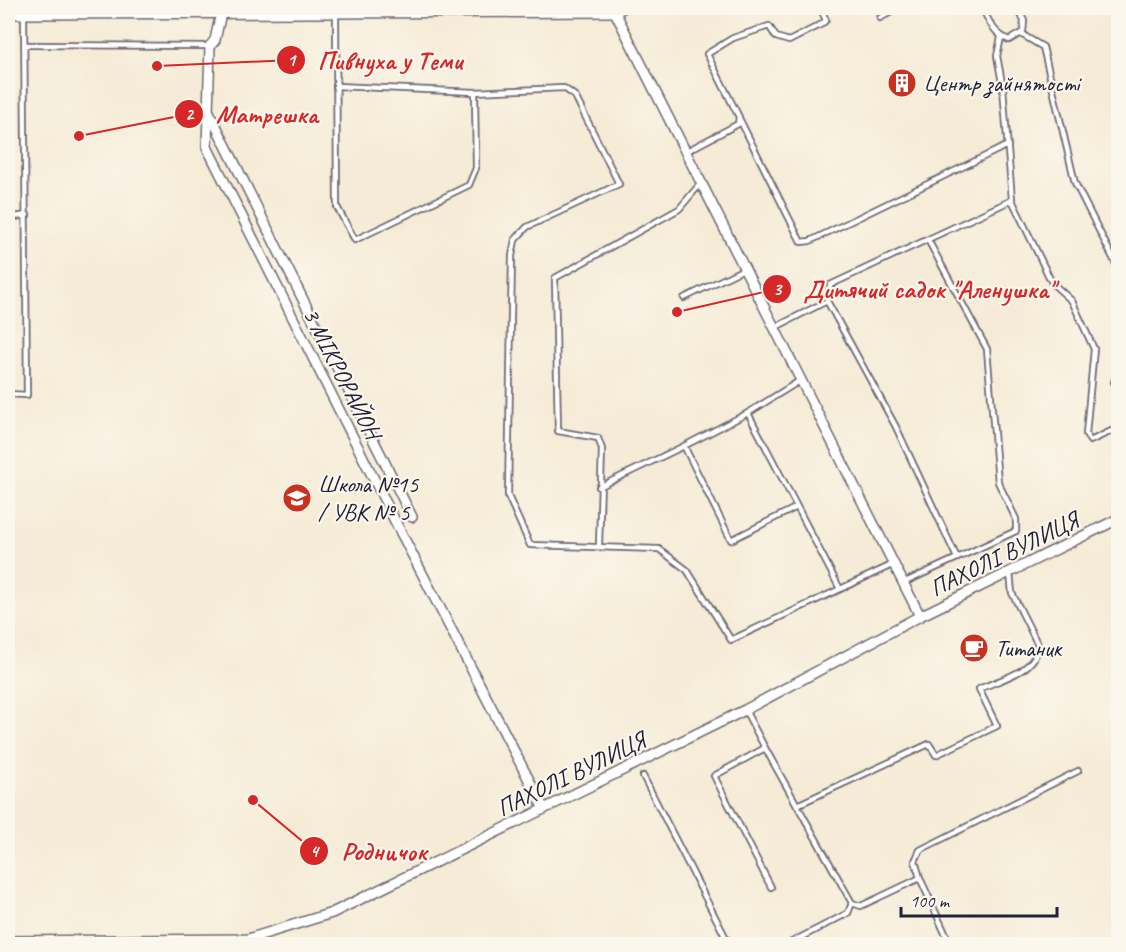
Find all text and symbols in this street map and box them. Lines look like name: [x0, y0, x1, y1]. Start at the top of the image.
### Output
callout: Пивнуха у Теми: [276, 38, 475, 82]
text: Пивнуха у Теми: [318, 44, 465, 77]
text: 1: [287, 49, 297, 71]
building icon: Центр зайнятості: [886, 67, 918, 99]
place label: Центр зайнятості: [923, 68, 1082, 99]
callout: Матрешка: [174, 92, 330, 136]
text: Матрешка: [216, 98, 321, 131]
text: 2: [185, 103, 195, 125]
callout: Дитячий садок "Аленушка": [762, 267, 1067, 311]
text: Дитячий садок "Аленушка": [804, 273, 1060, 306]
text: 3: [773, 278, 783, 300]
street label: 3 МІКРОРАЙОН: [296, 303, 390, 447]
place label: Школа №15 / УВК № 5: [318, 469, 419, 527]
school or university icon: Школа №15 / УВК № 5: [281, 482, 313, 514]
street label: ПАХОЛІ ВУЛИЦЯ: [925, 504, 1086, 603]
cafe icon: Титаник: [958, 632, 990, 664]
place label: Титаник: [995, 633, 1063, 663]
street label: ПАХОЛІ ВУЛИЦЯ: [492, 724, 653, 823]
callout: Родничок: [299, 829, 438, 873]
text: Родничок: [341, 835, 429, 868]
text: 4: [310, 840, 320, 862]
scale bar: [901, 880, 1057, 918]
text: 100 m: [910, 890, 951, 912]

